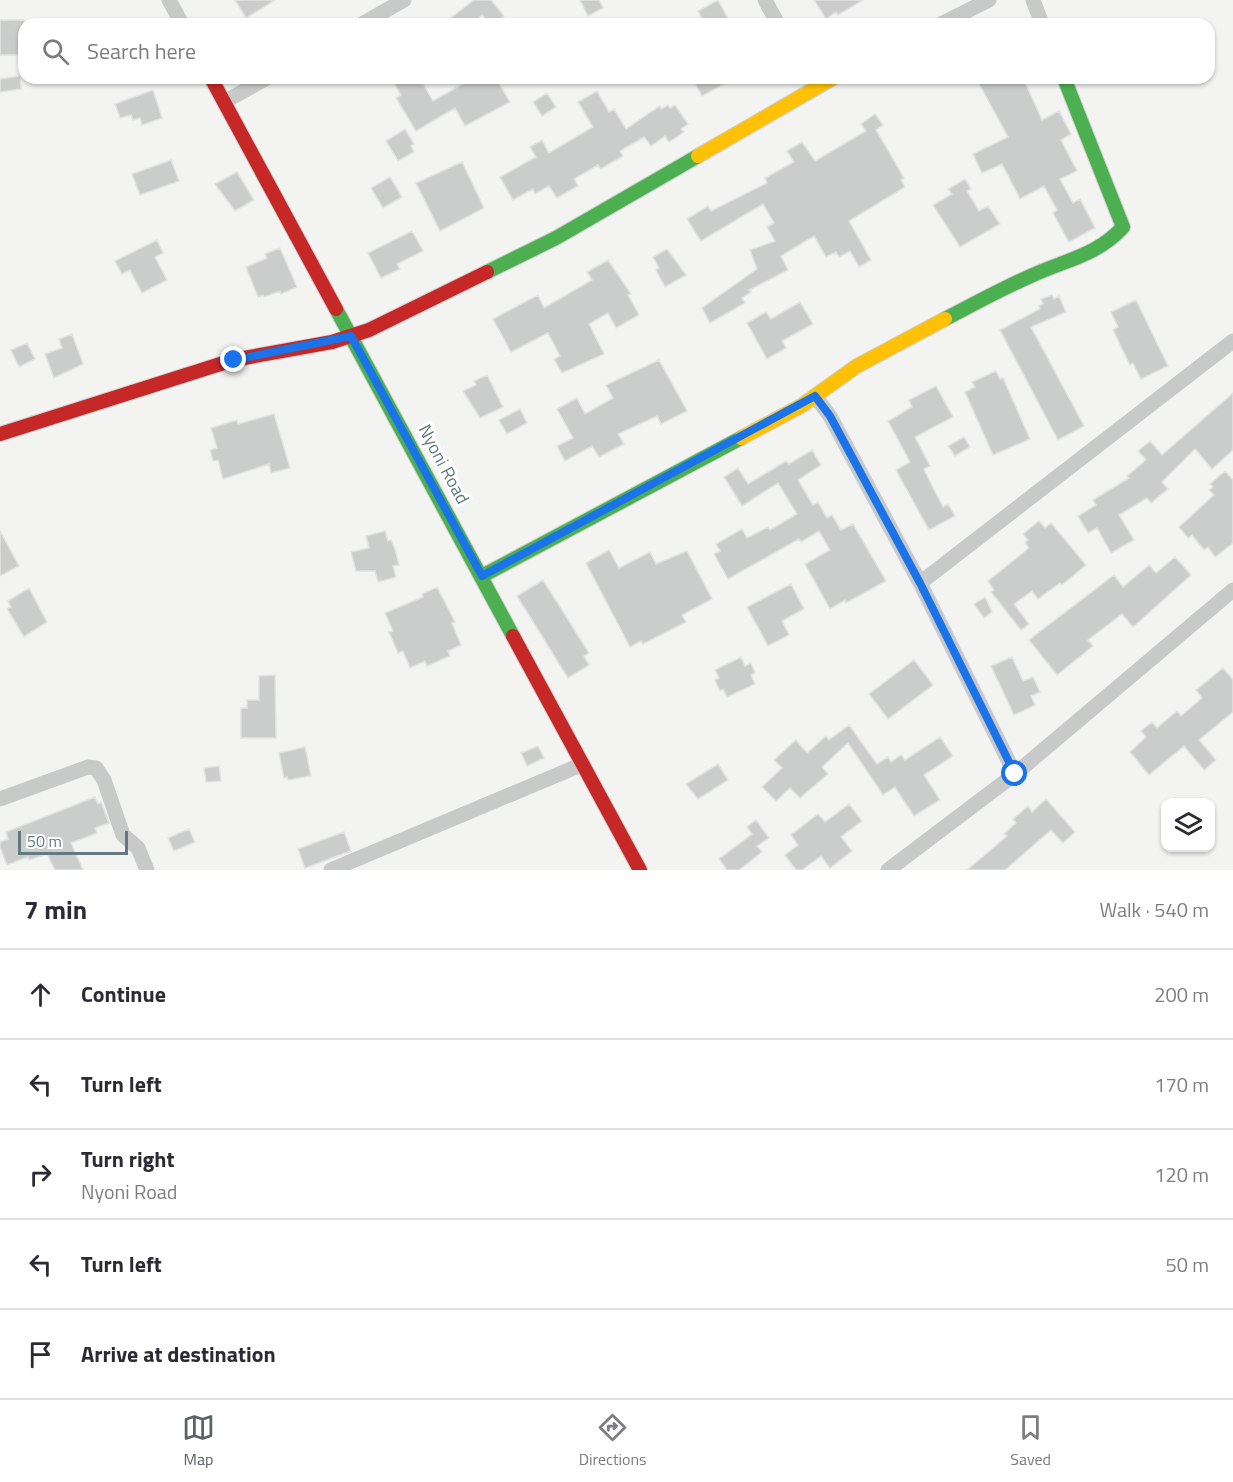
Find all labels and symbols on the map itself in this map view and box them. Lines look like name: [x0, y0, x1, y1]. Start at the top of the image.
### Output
route end: [220, 346, 246, 372]
street label: Nyoni Road: [412, 419, 476, 509]
route start: [1001, 760, 1027, 786]
scale bar: [18, 828, 128, 856]

